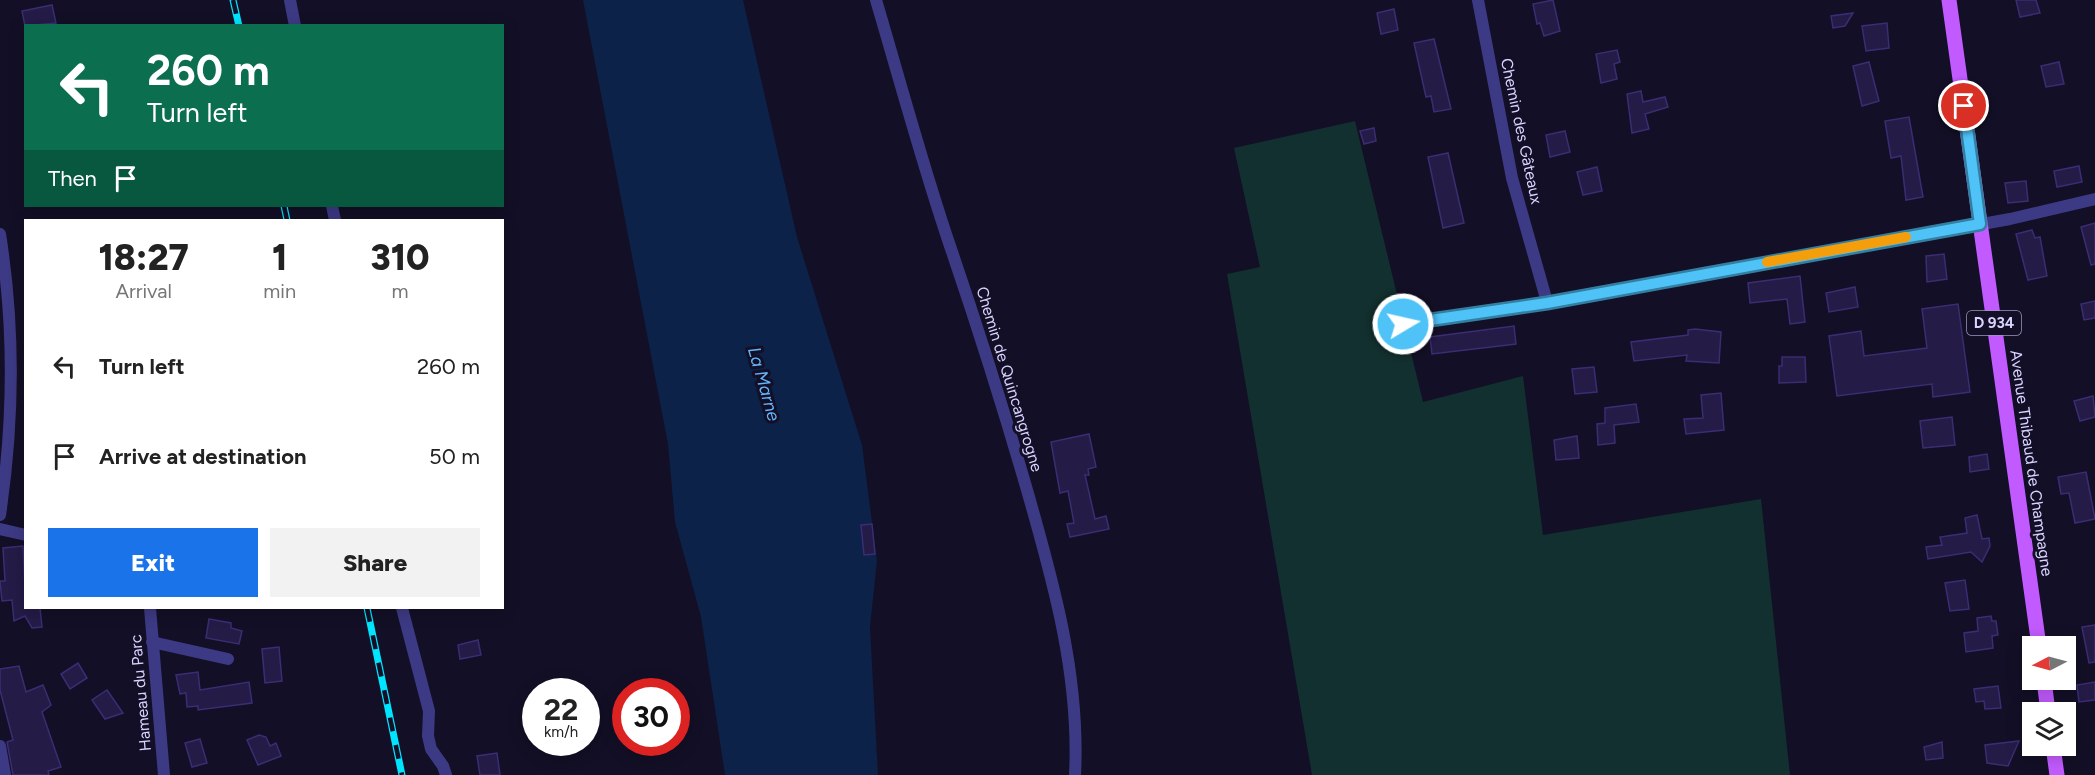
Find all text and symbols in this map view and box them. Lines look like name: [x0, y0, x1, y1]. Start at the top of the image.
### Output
text: 260 m: [147, 45, 270, 96]
icon: left: [48, 48, 126, 126]
street label: Chemin des Gâteaux: [1497, 56, 1546, 206]
pin: [1938, 80, 1989, 131]
icon: arrive: [1947, 89, 1980, 122]
text: Turn left: [147, 96, 247, 129]
icon: arrive: [109, 162, 142, 195]
text: Then: [48, 165, 97, 192]
text: 18:27: [98, 236, 189, 279]
text: 1: [272, 236, 287, 279]
text: 310: [371, 236, 430, 279]
text: Arrival: [115, 279, 172, 303]
text: min: [263, 279, 296, 303]
text: m: [392, 279, 409, 303]
street label: Chemin de Quincangrogne: [972, 284, 1047, 474]
position arrow: [1371, 292, 1435, 356]
road number: D 934: [1967, 311, 2021, 335]
water label: La Marne: [743, 344, 785, 424]
street label: Avenue Thibaud de Champagne: [2006, 349, 2057, 578]
icon: left: [48, 350, 81, 383]
text: Turn left: [99, 353, 185, 380]
text: 260 m: [417, 353, 480, 380]
icon: arrive: [48, 440, 81, 473]
text: Arrive at destination: [99, 443, 307, 470]
text: 50 m: [429, 443, 480, 470]
button: Exit: [48, 528, 258, 597]
button: Share: [270, 528, 480, 597]
street label: Hameau du Parc: [126, 633, 155, 752]
north arrow: [2022, 636, 2076, 690]
map controls: [2022, 636, 2076, 756]
speed limit sign: 30: [612, 678, 690, 756]
text: 22: [544, 691, 578, 728]
button: layers: [2022, 702, 2076, 756]
text: km/h: [544, 723, 578, 741]

